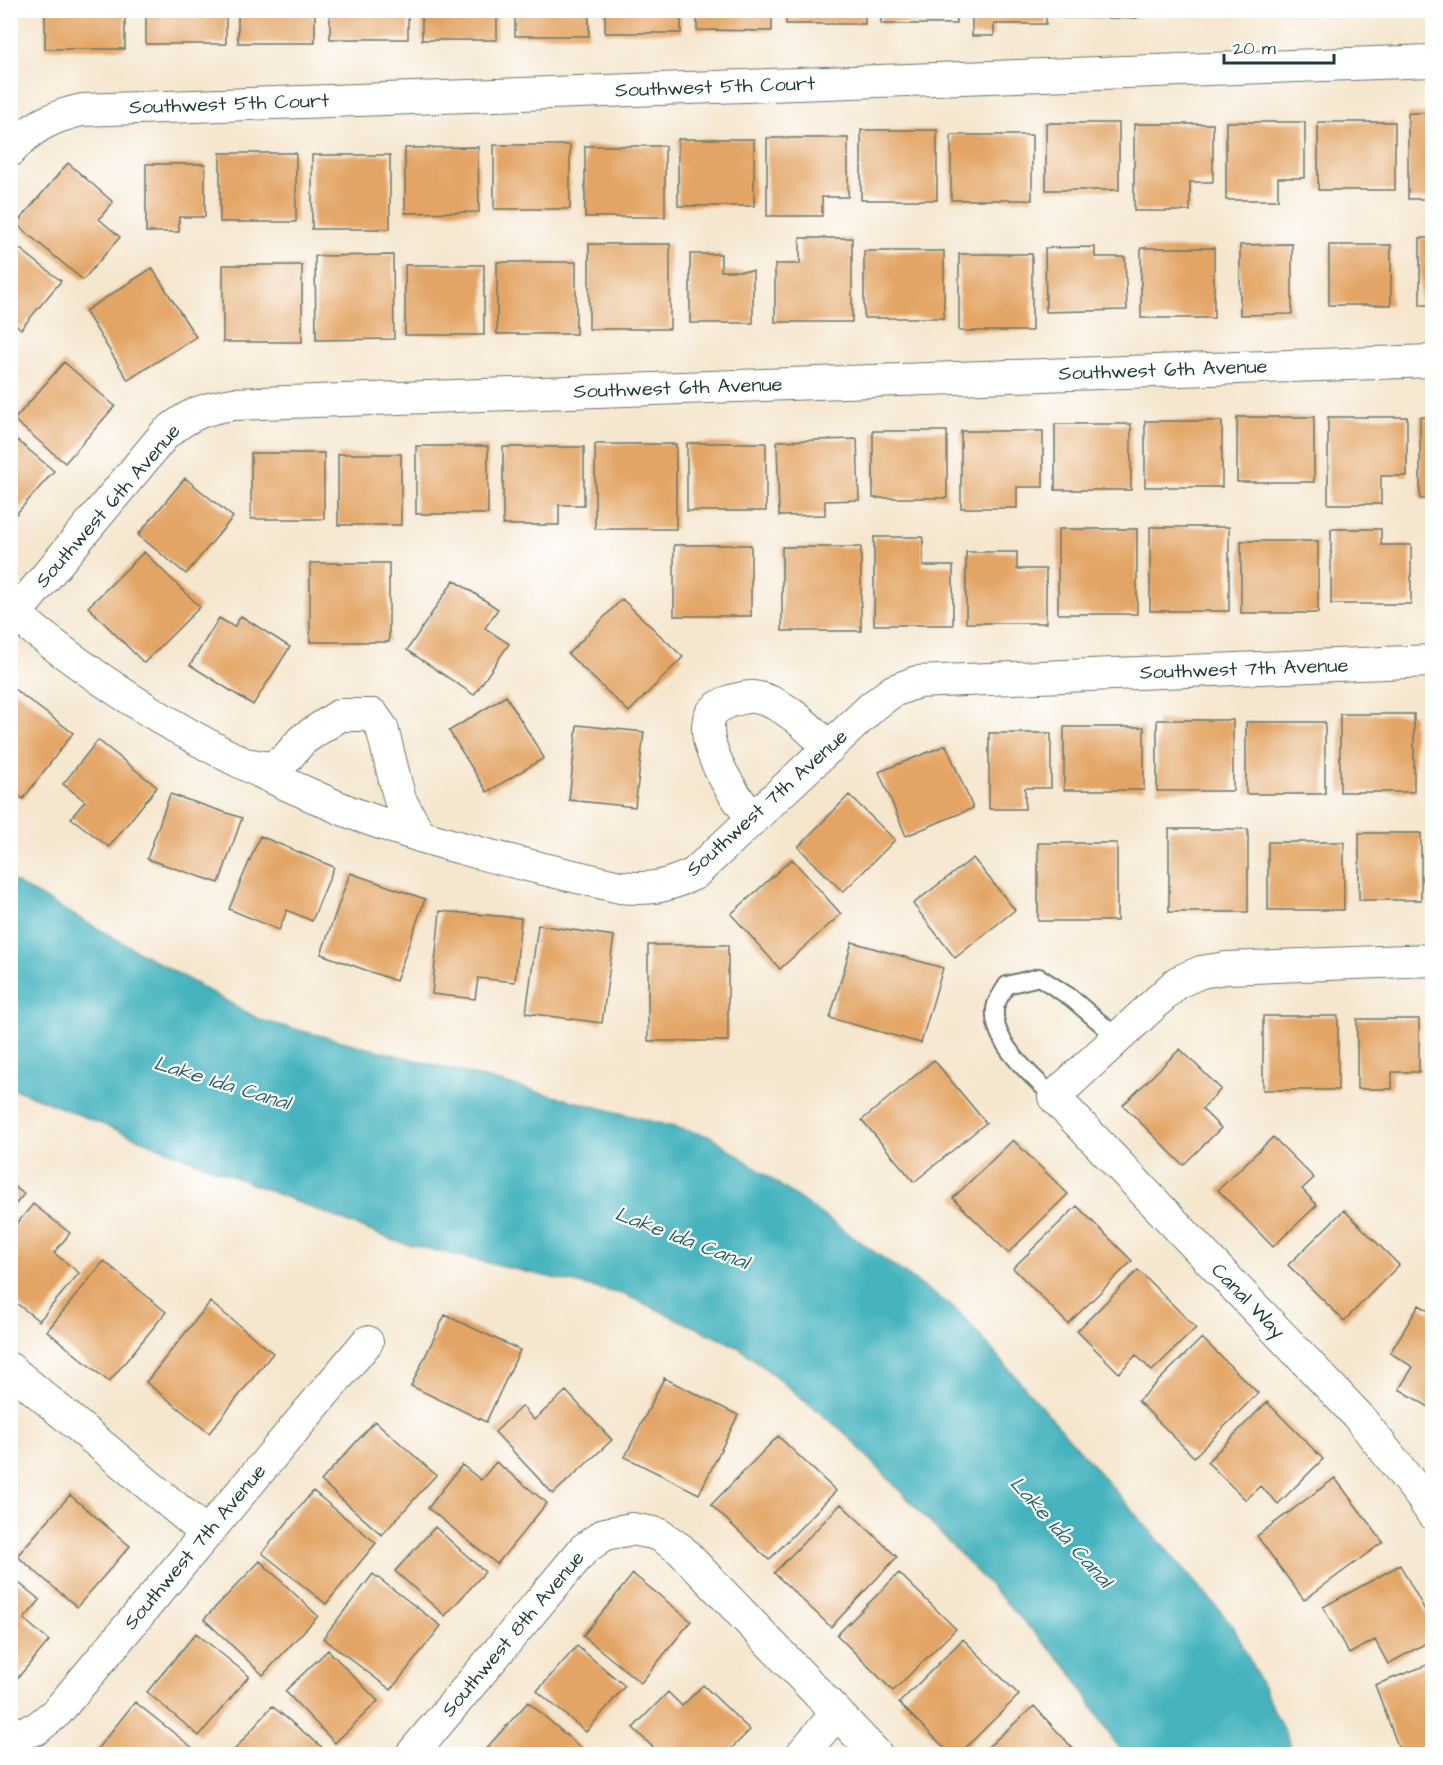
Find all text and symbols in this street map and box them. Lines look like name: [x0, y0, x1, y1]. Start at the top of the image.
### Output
scale bar: [1224, 27, 1334, 65]
text: 20 m: [1233, 36, 1276, 61]
street label: Southwest 5th Court: [614, 70, 816, 104]
street label: Southwest 5th Court: [128, 87, 330, 121]
street label: Southwest 6th Avenue: [1058, 352, 1268, 388]
street label: Southwest 6th Avenue: [573, 370, 783, 406]
street label: Southwest 6th Avenue: [29, 418, 187, 594]
street label: Southwest 7th Avenue: [1139, 651, 1349, 687]
street label: Southwest 7th Avenue: [680, 723, 854, 883]
water label: Lake Ida Canal: [150, 1049, 296, 1118]
water label: Lake Ida Canal: [611, 1199, 756, 1278]
street label: Canal Way: [1204, 1257, 1291, 1346]
street label: Southwest 7th Avenue: [117, 1458, 273, 1636]
water label: Lake Ida Canal: [1003, 1470, 1121, 1596]
street label: Southwest 8th Avenue: [435, 1545, 591, 1723]

